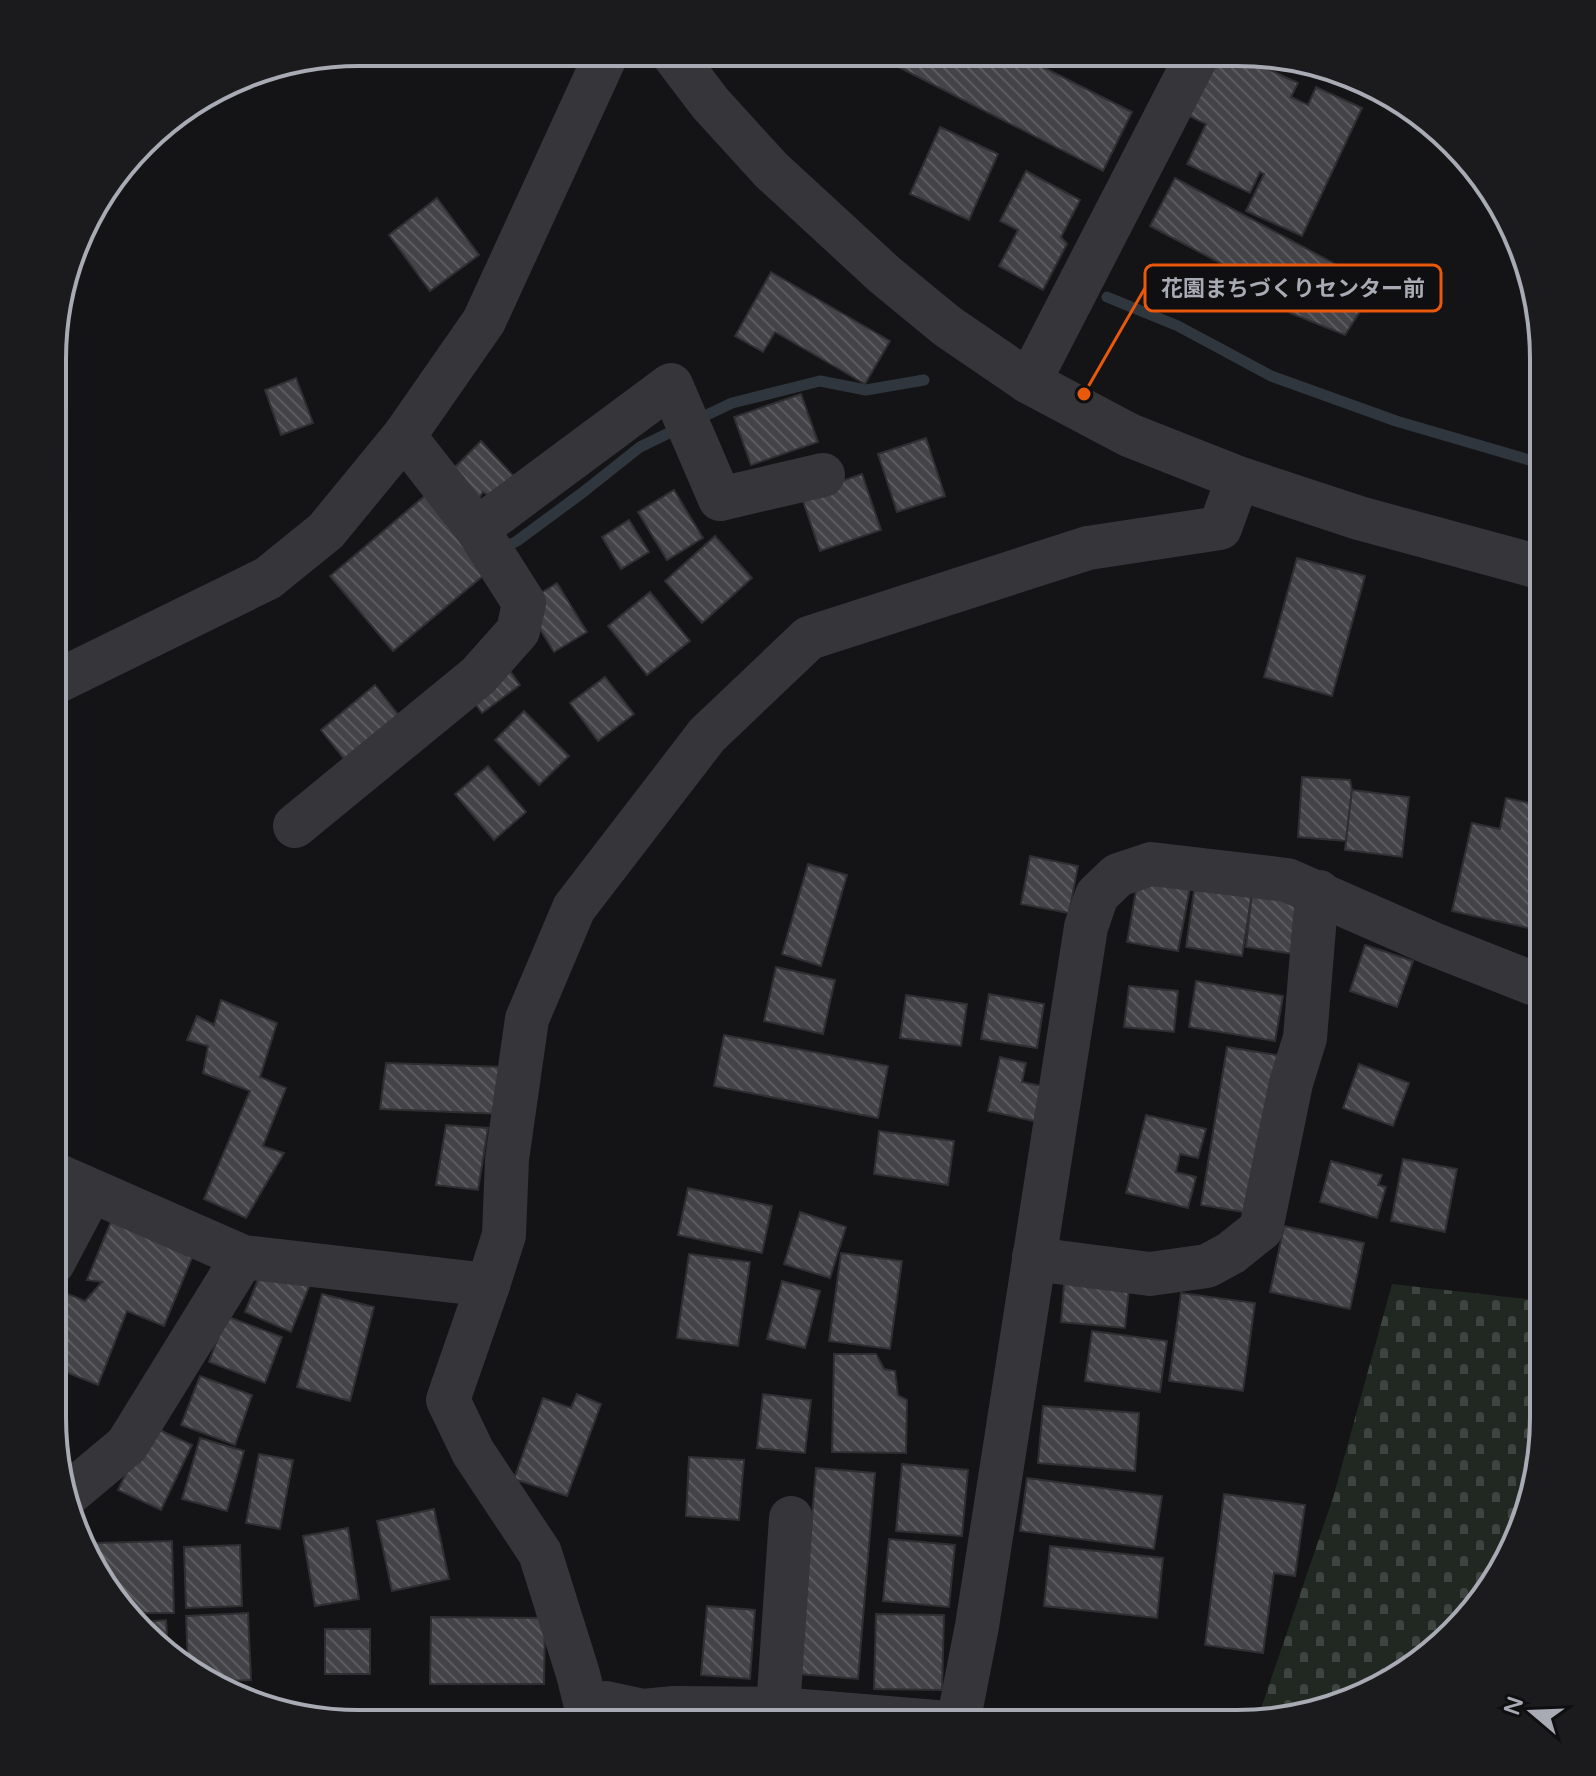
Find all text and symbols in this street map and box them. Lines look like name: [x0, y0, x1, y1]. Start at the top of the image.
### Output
callout: 花園まちづくりセンター前: [1145, 265, 1441, 311]
text: 花園まちづくりセンター前: [1161, 276, 1425, 302]
north arrow: [1492, 1672, 1572, 1752]
text: N: [1499, 1693, 1529, 1718]

